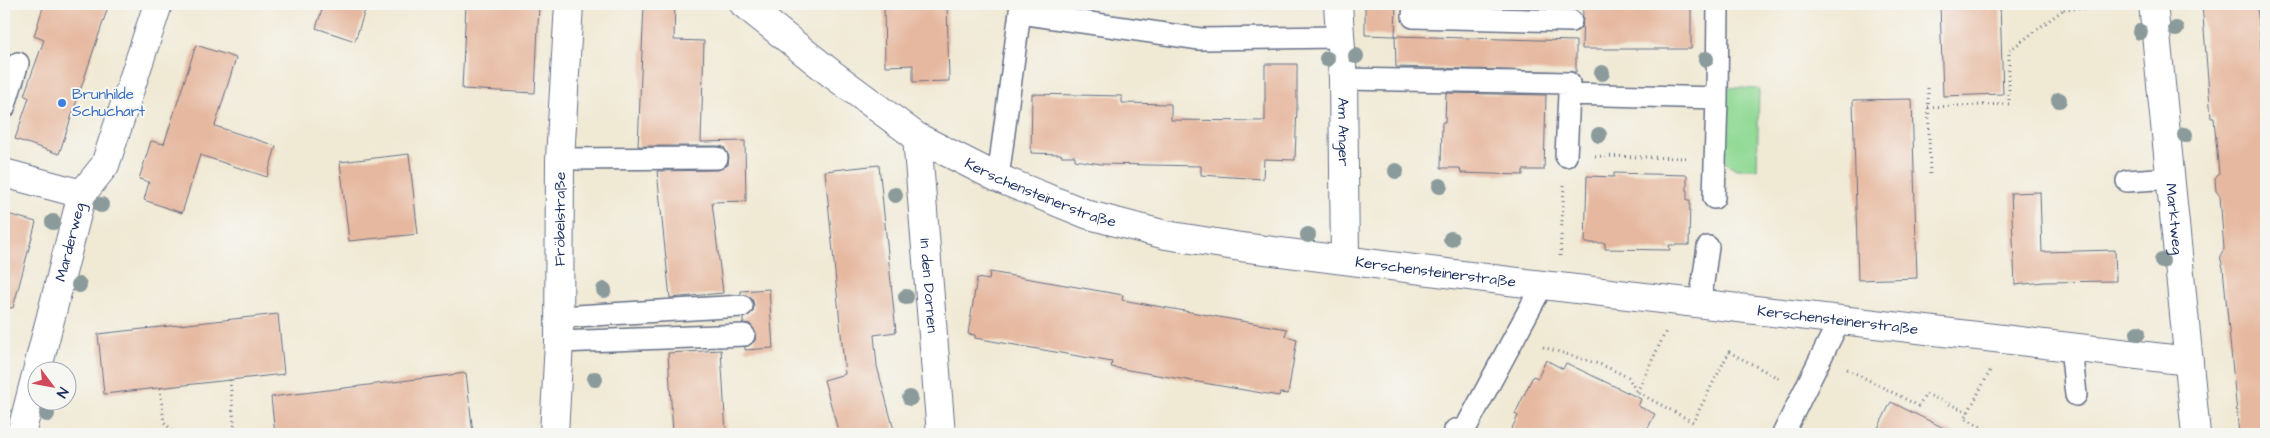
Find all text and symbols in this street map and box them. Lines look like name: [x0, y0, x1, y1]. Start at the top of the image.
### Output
place label: Brunhilde Schuchart: [72, 84, 145, 122]
marker: Brunhilde Schuchart: [56, 97, 68, 109]
street label: Am Anger: [1332, 97, 1354, 166]
street label: Kerschensteinerstraße: [961, 152, 1118, 232]
street label: Fröbelstraße: [549, 172, 570, 266]
street label: Marktweg: [2160, 182, 2189, 256]
street label: Marderweg: [50, 200, 91, 284]
street label: In den Dornen: [915, 237, 943, 334]
street label: Kerschensteinerstraße: [1354, 251, 1517, 292]
street label: Kerschensteinerstraße: [1756, 300, 1919, 340]
north arrow: [28, 360, 78, 410]
text: N: [51, 383, 73, 402]

